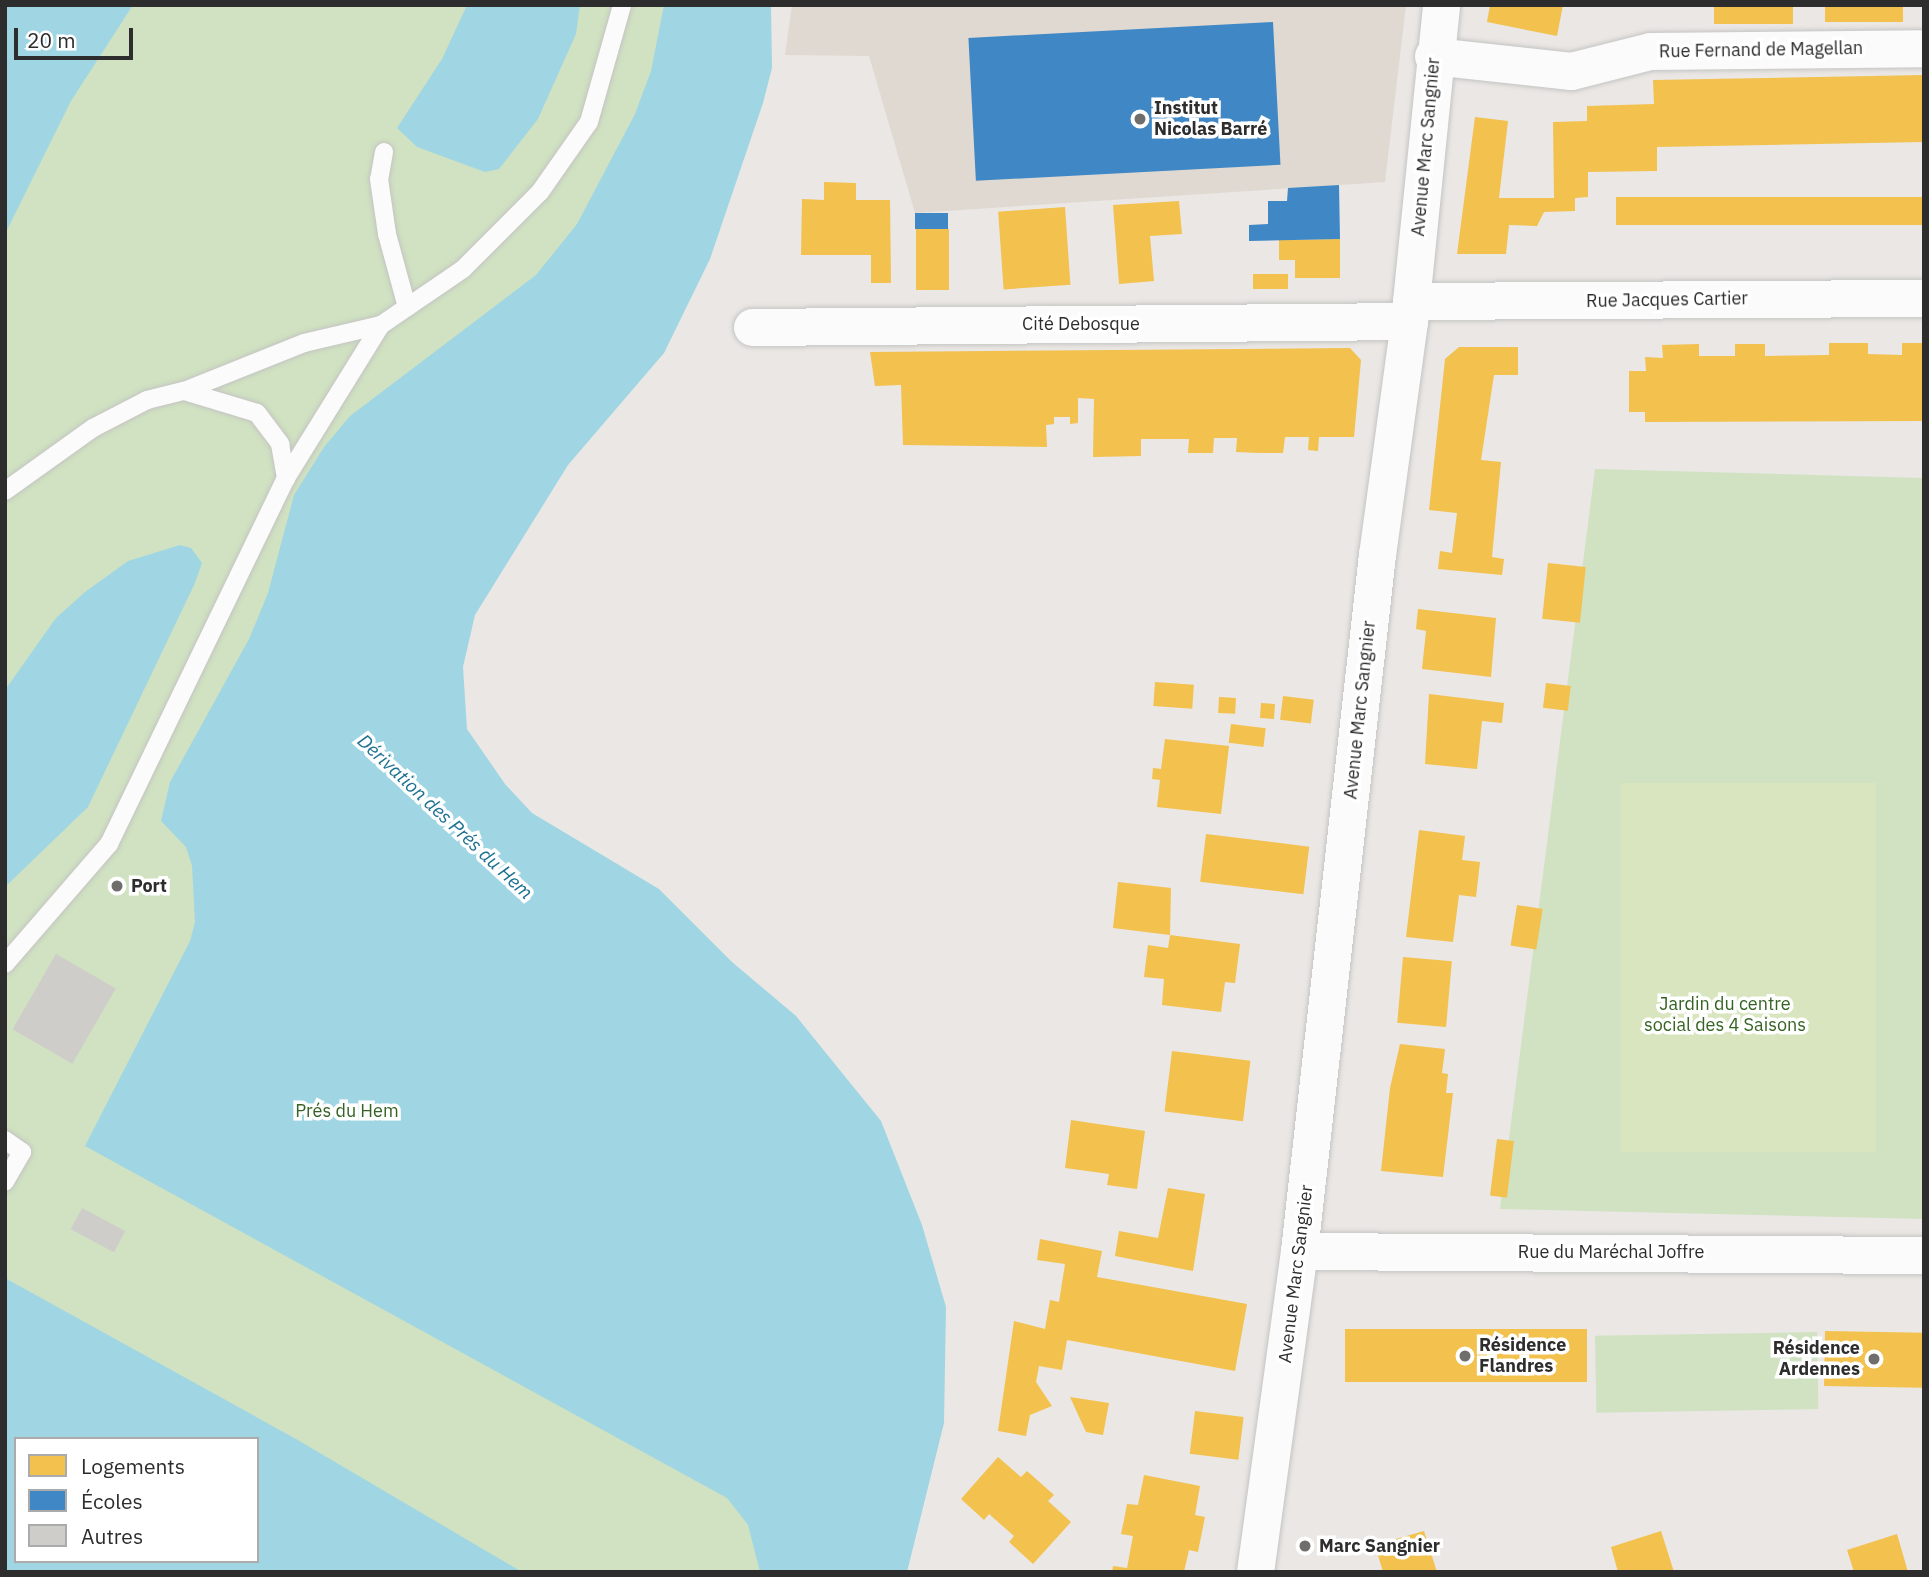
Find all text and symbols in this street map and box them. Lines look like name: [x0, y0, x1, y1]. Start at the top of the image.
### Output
scale bar: [18, 14, 136, 58]
text: 20 m: [27, 26, 76, 54]
street label: Rue Fernand de Magellan: [1659, 37, 1863, 63]
street label: Avenue Marc Sangnier: [1407, 57, 1445, 237]
place label: Institut Nicolas Barré: [1154, 98, 1267, 140]
marker: Institut Nicolas Barré: [1132, 111, 1148, 127]
street label: Rue Jacques Cartier: [1586, 288, 1748, 312]
street label: Cité Debosque: [1022, 313, 1140, 335]
street label: Avenue Marc Sangnier: [1340, 620, 1380, 800]
water label: Dérivation des Prés du Hem: [353, 730, 537, 904]
place label: Port: [131, 875, 167, 897]
marker: Port: [109, 878, 125, 894]
park label: Jardin du centre social des 4 Saisons: [1644, 994, 1806, 1036]
park label: Prés du Hem: [295, 1100, 399, 1122]
street label: Avenue Marc Sangnier: [1274, 1184, 1318, 1364]
street label: Rue du Maréchal Joffre: [1518, 1241, 1704, 1263]
place label: Résidence Flandres: [1479, 1335, 1566, 1378]
place label: Résidence Ardennes: [1773, 1338, 1860, 1380]
marker: Résidence Flandres: [1457, 1348, 1473, 1364]
marker: Résidence Ardennes: [1866, 1351, 1882, 1367]
legend: [14, 1437, 259, 1563]
text: Logements: [81, 1452, 185, 1480]
text: Écoles: [81, 1487, 143, 1515]
text: Autres: [81, 1522, 143, 1550]
place label: Marc Sangnier: [1319, 1535, 1440, 1557]
marker: Marc Sangnier: [1297, 1538, 1313, 1554]

